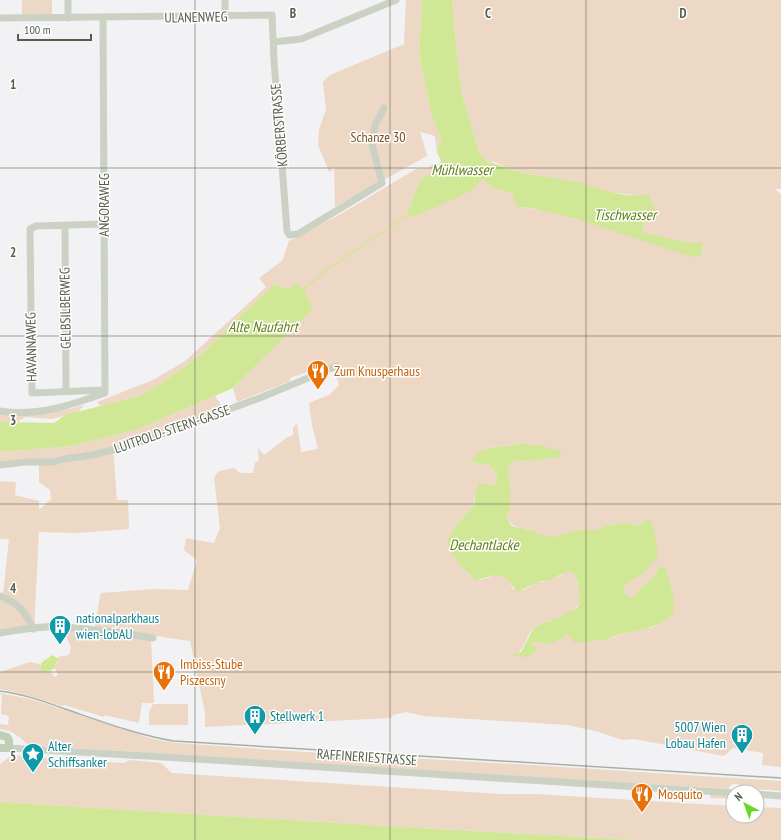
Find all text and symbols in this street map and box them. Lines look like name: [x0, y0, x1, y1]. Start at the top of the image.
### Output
text: B: [290, 5, 296, 22]
text: C: [485, 5, 491, 22]
text: D: [680, 5, 687, 22]
street label: ULANENWEG: [164, 7, 228, 27]
scale bar: [18, 16, 91, 42]
text: 100 m: [24, 22, 51, 37]
text: 1: [10, 76, 16, 93]
street label: KÖRBERSTRASSE: [266, 83, 292, 167]
park label: Schanze 30: [350, 128, 406, 146]
water label: Mühlwasser: [431, 160, 495, 179]
street label: ANGORAWEG: [95, 173, 113, 237]
water label: Tischwasser: [594, 205, 658, 224]
text: 2: [10, 244, 16, 261]
street label: GELBSILBERWEG: [55, 267, 75, 349]
street label: HAVANNAWEG: [21, 312, 41, 382]
water label: Alte Naufahrt: [228, 317, 300, 336]
restaurant icon: Zum Knusperhaus: [305, 358, 331, 391]
place label: Zum Knusperhaus: [334, 362, 420, 380]
street label: LUITPOLD-STERN-GASSE: [112, 401, 232, 457]
text: 3: [10, 412, 16, 429]
water label: Dechantlacke: [449, 535, 519, 554]
text: 4: [10, 580, 17, 597]
place label: nationalparkhaus wien-lobAU: [76, 609, 159, 643]
building icon: nationalparkhaus wien-lobAU: [47, 613, 73, 646]
place label: Imbiss-Stube Piszecsny: [180, 655, 243, 689]
restaurant icon: Imbiss-Stube Piszecsny: [151, 659, 177, 692]
building icon: Stellwerk 1: [242, 703, 268, 736]
place label: Stellwerk 1: [270, 707, 324, 725]
place label: 5007 Wien Lobau Hafen: [666, 718, 726, 752]
building icon: 5007 Wien Lobau Hafen: [729, 722, 755, 755]
place label: Alter Schiffsanker: [48, 737, 107, 771]
place icon: Alter Schiffsanker: [20, 741, 46, 774]
street label: RAFFINERIESTRASSE: [316, 745, 418, 769]
text: 5: [10, 748, 16, 765]
restaurant icon: Mosquito: [629, 781, 655, 814]
north arrow: [725, 784, 765, 824]
place label: Mosquito: [658, 785, 703, 803]
text: N: [732, 789, 745, 804]

